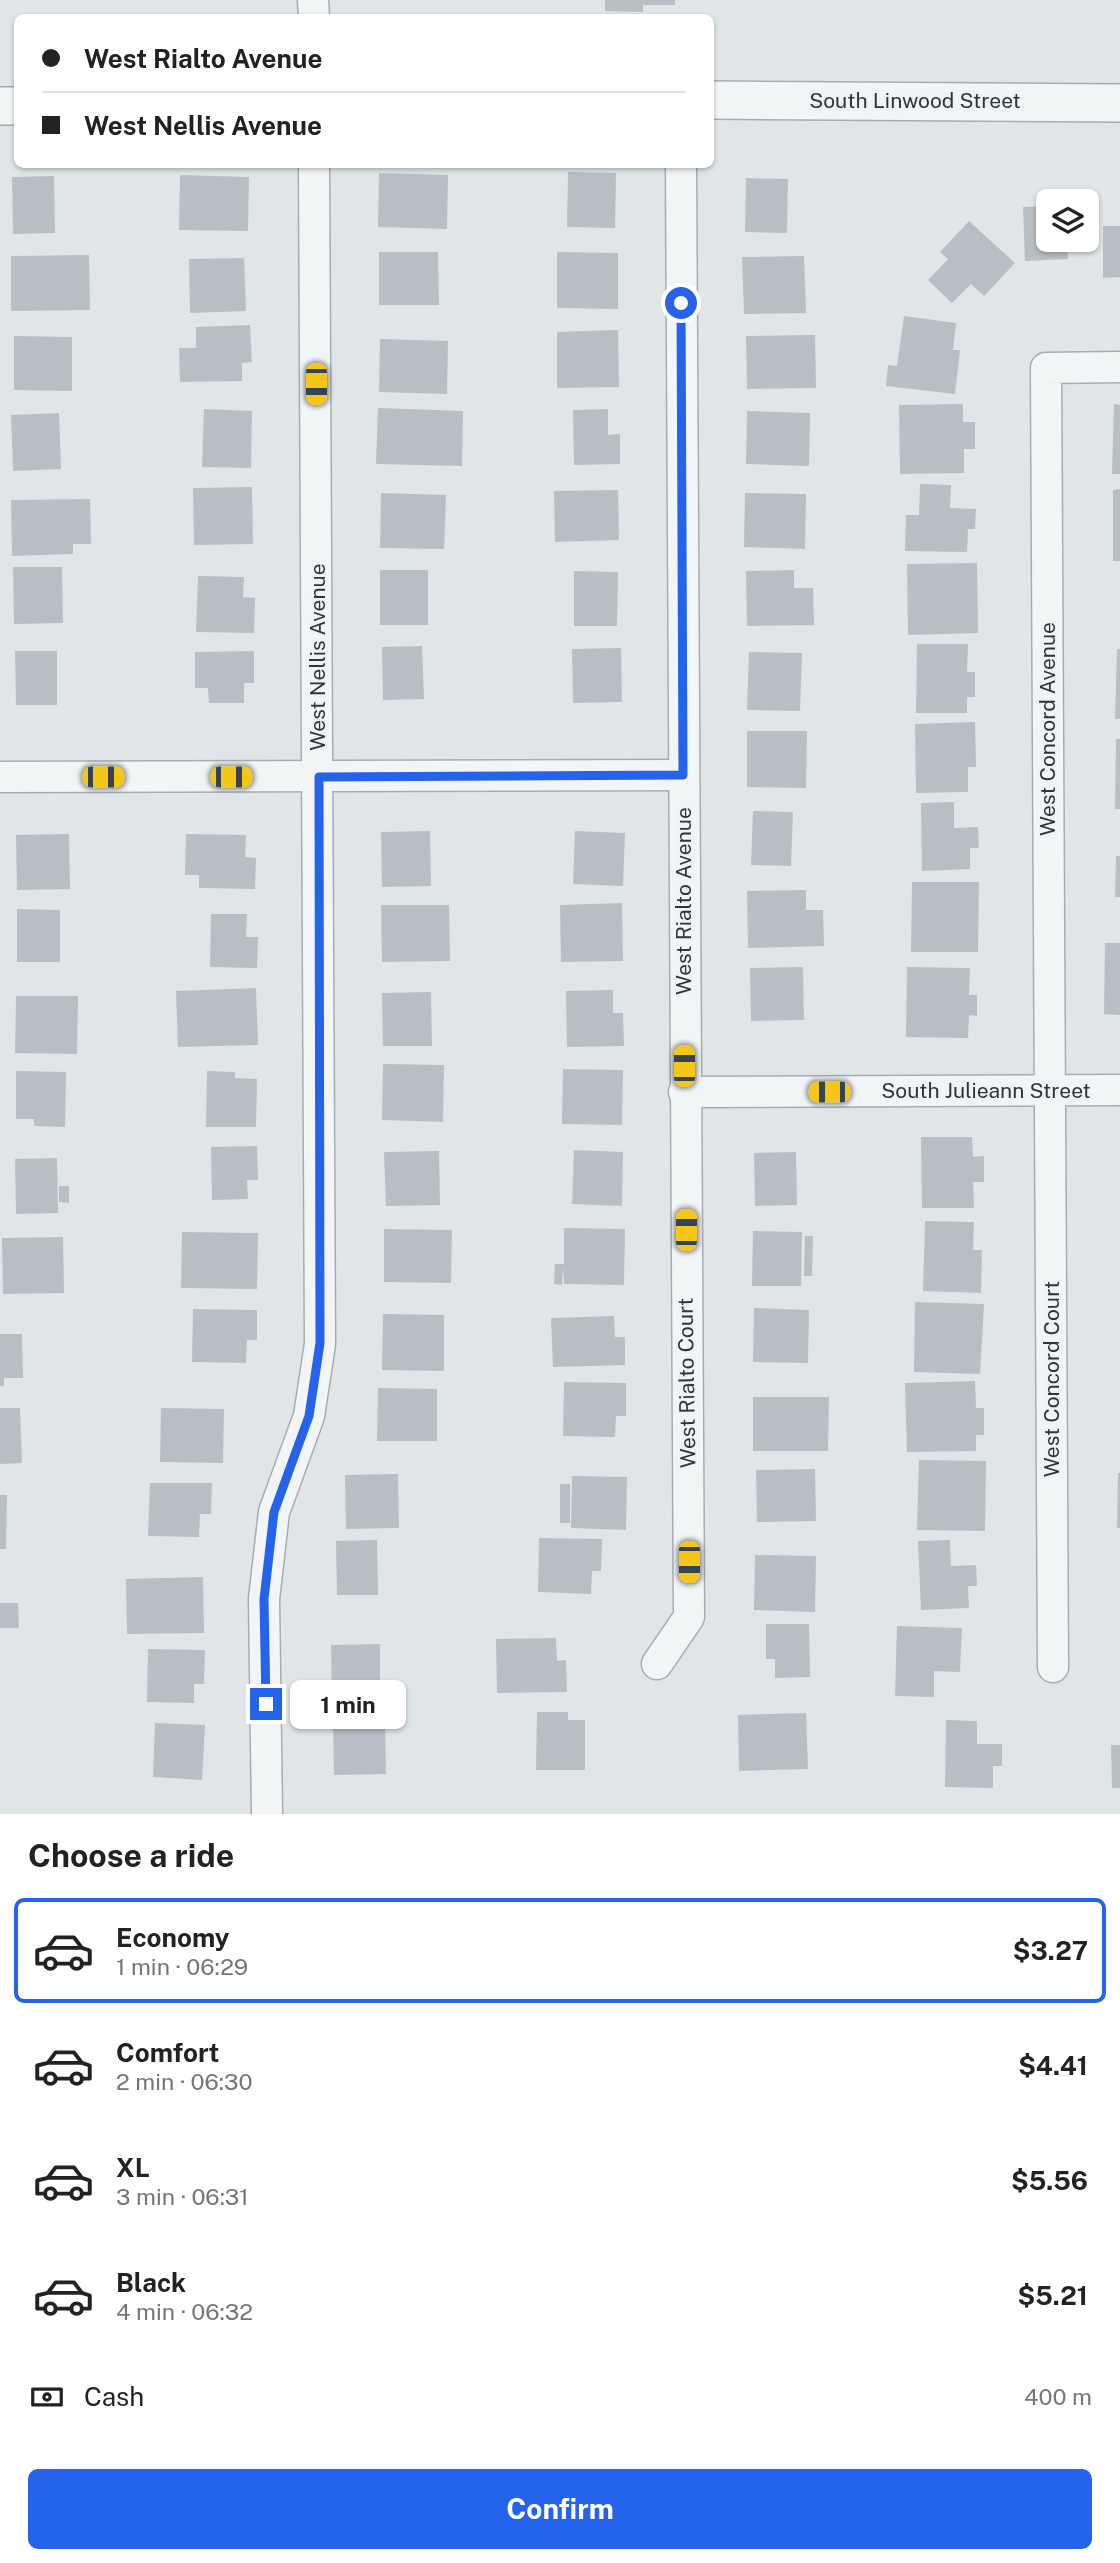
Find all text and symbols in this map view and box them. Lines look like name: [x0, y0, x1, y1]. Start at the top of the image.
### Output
text: West Rialto Avenue: [84, 43, 322, 74]
street label: South Linwood Street: [809, 88, 1021, 113]
text: West Nellis Avenue: [84, 110, 322, 141]
map controls: [1036, 189, 1099, 252]
button: layers: [1036, 189, 1099, 252]
route start: [665, 287, 697, 319]
car: [306, 363, 327, 405]
street label: West Nellis Avenue: [305, 563, 330, 751]
street label: West Concord Avenue: [1035, 622, 1060, 836]
car: [83, 767, 125, 788]
car: [211, 767, 253, 788]
street label: West Rialto Avenue: [671, 807, 696, 995]
car: [674, 1045, 695, 1087]
street label: South Julieann Street: [881, 1078, 1091, 1103]
car: [809, 1082, 851, 1103]
car: [676, 1209, 697, 1251]
street label: West Concord Court: [1039, 1281, 1064, 1477]
street label: West Rialto Court: [673, 1298, 700, 1468]
car: [679, 1541, 700, 1583]
callout: 1 min: [290, 1680, 406, 1728]
route end: [250, 1688, 282, 1720]
text: 1 min: [320, 1691, 376, 1718]
text: Choose a ride: [28, 1837, 234, 1874]
icon: car: [32, 1919, 95, 1982]
text: Economy: [116, 1922, 229, 1953]
text: $3.27: [1013, 1935, 1088, 1966]
text: 1 min · 06:29: [116, 1953, 248, 1980]
icon: car: [32, 2034, 95, 2097]
text: Comfort: [116, 2037, 219, 2068]
text: $4.41: [1018, 2050, 1088, 2081]
text: 2 min · 06:30: [116, 2068, 252, 2095]
icon: car: [32, 2149, 95, 2212]
text: XL: [116, 2152, 150, 2183]
text: $5.56: [1011, 2165, 1088, 2196]
text: 3 min · 06:31: [116, 2183, 249, 2210]
icon: car: [32, 2264, 95, 2327]
text: Black: [116, 2267, 186, 2298]
text: $5.21: [1018, 2280, 1088, 2311]
text: 4 min · 06:32: [116, 2298, 253, 2325]
icon: cash: [28, 2378, 66, 2416]
text: Cash: [84, 2381, 144, 2412]
text: 400 m: [1024, 2383, 1092, 2410]
button: Confirm: [28, 2469, 1092, 2549]

